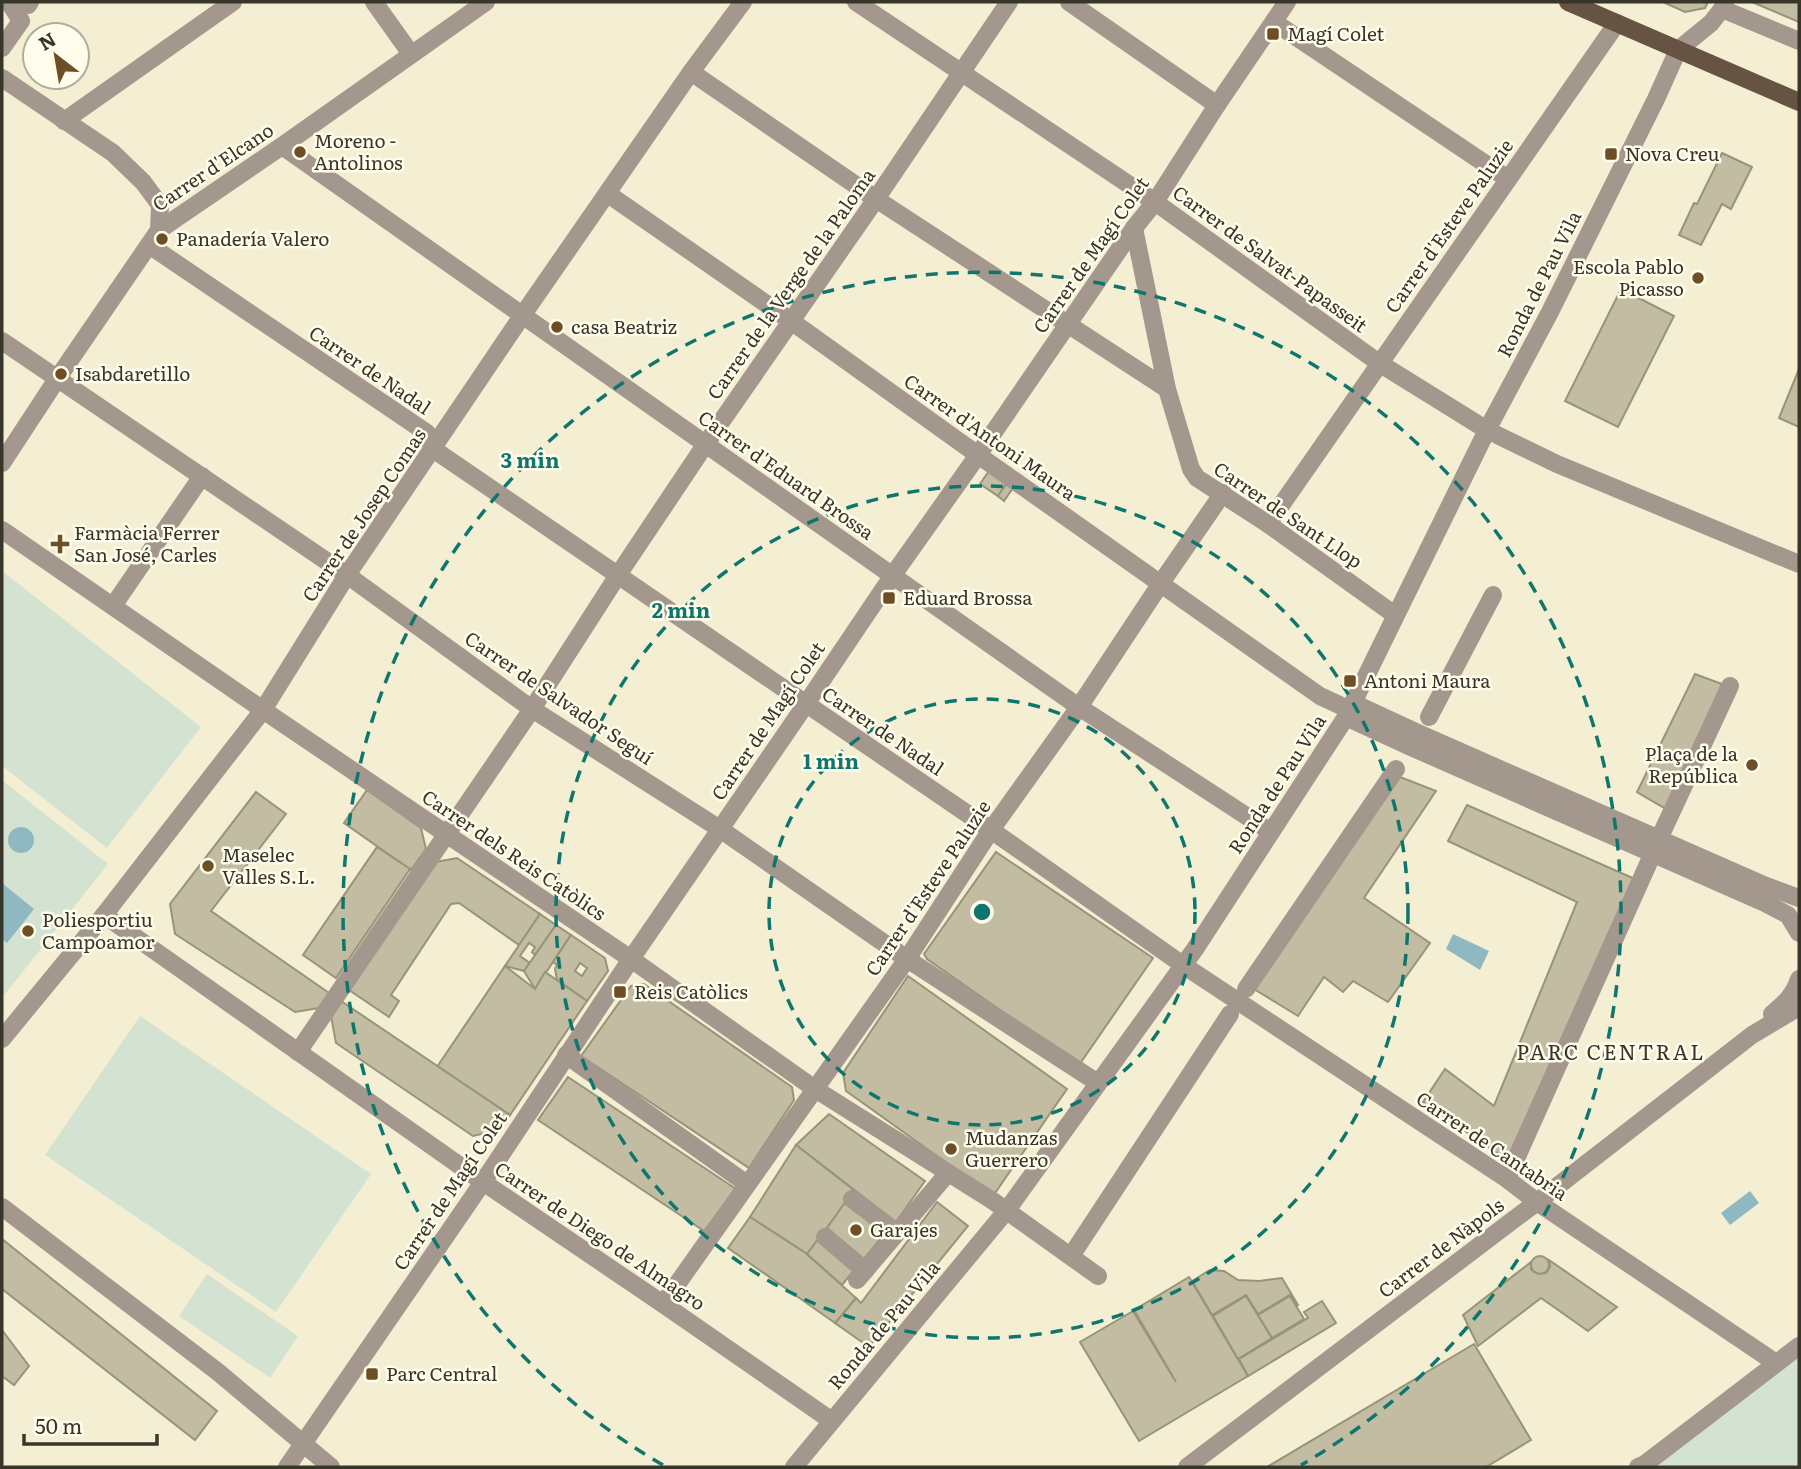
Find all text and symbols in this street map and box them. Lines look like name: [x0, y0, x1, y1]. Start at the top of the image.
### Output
place label: Magí Colet: [1287, 19, 1385, 47]
north arrow: [21, 21, 91, 91]
text: N: [33, 24, 61, 57]
marker: Magí Colet: [1265, 26, 1281, 42]
street label: Carrer d'Elcano: [146, 115, 279, 217]
place label: Moreno - Antolinos: [314, 126, 403, 176]
street label: Carrer d'Esteve Paluzie: [1377, 133, 1519, 318]
place label: Nova Creu: [1625, 139, 1720, 167]
marker: Moreno - Antolinos: [292, 144, 308, 160]
marker: Nova Creu: [1603, 146, 1619, 162]
street label: Carrer de la Verge de la Paloma: [699, 162, 881, 405]
street label: Carrer de Magí Colet: [1025, 170, 1155, 339]
street label: Carrer de Salvat-Papasseit: [1168, 178, 1374, 339]
street label: Ronda de Pau Vila: [1489, 205, 1588, 362]
place label: Panadería Valero: [176, 224, 329, 252]
marker: Panadería Valero: [154, 231, 170, 247]
place label: Escola Pablo Picasso: [1573, 252, 1684, 302]
marker: Escola Pablo Picasso: [1690, 270, 1706, 286]
place label: casa Beatriz: [571, 312, 677, 340]
street label: Carrer de Nadal: [304, 318, 437, 420]
marker: casa Beatriz: [549, 319, 565, 335]
place label: Isabdaretillo: [75, 359, 190, 387]
marker: Isabdaretillo: [53, 366, 69, 382]
street label: Carrer d'Antoni Maura: [899, 366, 1083, 507]
street label: Carrer d'Eduard Brossa: [693, 403, 881, 546]
street label: Carrer de Josep Comas: [294, 422, 432, 607]
text: 3 min: [500, 443, 560, 474]
street label: Carrer de Sant Llop: [1209, 454, 1368, 574]
place label: Farmàcia Ferrer San José, Carles: [74, 518, 219, 568]
marker: Farmàcia Ferrer San José, Carles: [52, 536, 68, 552]
place label: Eduard Brossa: [903, 583, 1033, 611]
marker: Eduard Brossa: [881, 590, 897, 606]
text: 2 min: [652, 593, 711, 624]
street label: Carrer de Salvador Seguí: [460, 623, 659, 771]
street label: Carrer de Magí Colet: [704, 635, 831, 805]
place label: Antoni Maura: [1364, 666, 1491, 694]
marker: Antoni Maura: [1342, 673, 1358, 689]
street label: Carrer de Nadal: [817, 679, 950, 781]
street label: Ronda de Pau Vila: [1221, 708, 1332, 859]
place label: Plaça de la República: [1645, 739, 1739, 789]
text: 1 min: [803, 744, 859, 775]
marker: Plaça de la República: [1744, 757, 1760, 773]
street label: Carrer dels Reis Catòlics: [417, 782, 613, 927]
street label: Carrer d'Esteve Paluzie: [858, 794, 997, 981]
place label: Maselec Valles S.L.: [222, 840, 316, 890]
marker: Maselec Valles S.L.: [200, 858, 216, 874]
centre of rings: [970, 900, 994, 924]
place label: Poliesportiu Campoamor: [42, 905, 155, 955]
marker: Poliesportiu Campoamor: [20, 923, 36, 939]
place label: Reis Catòlics: [634, 977, 748, 1005]
marker: Reis Catòlics: [612, 984, 628, 1000]
district label: PARC CENTRAL: [1516, 1035, 1706, 1066]
street label: Carrer de Cantabria: [1411, 1084, 1575, 1207]
street label: Carrer de Magí Colet: [386, 1105, 513, 1275]
place label: Mudanzas Guerrero: [965, 1123, 1058, 1173]
marker: Mudanzas Guerrero: [943, 1141, 959, 1157]
street label: Carrer de Diego de Almagro: [490, 1154, 712, 1316]
street label: Carrer de Nàpols: [1372, 1190, 1509, 1304]
place label: Garajes: [870, 1215, 938, 1243]
marker: Garajes: [848, 1222, 864, 1238]
street label: Ronda de Pau Vila: [821, 1253, 946, 1395]
place label: Parc Central: [386, 1359, 497, 1387]
marker: Parc Central: [364, 1366, 380, 1382]
scale bar: [24, 1402, 158, 1446]
text: 50 m: [35, 1409, 82, 1440]

